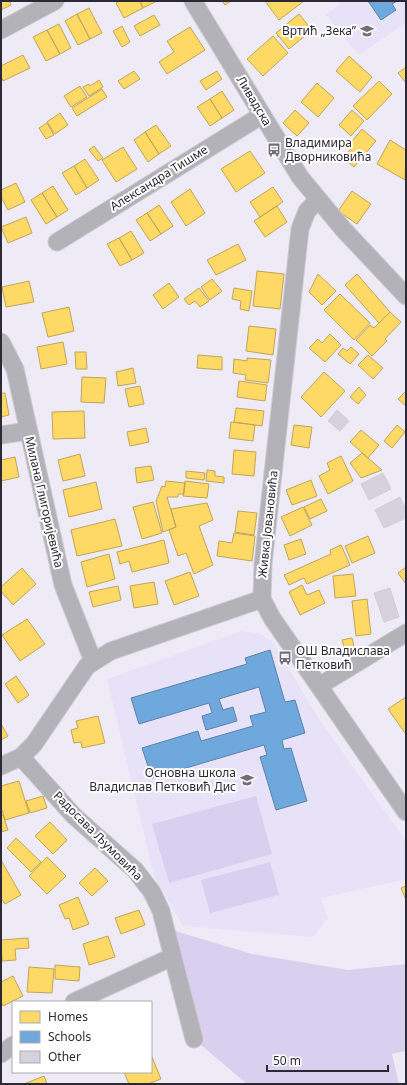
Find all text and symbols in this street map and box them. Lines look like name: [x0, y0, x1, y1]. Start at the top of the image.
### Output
place label: Вртић „Зека”: [282, 22, 357, 39]
school or university icon: Вртић „Зека”: [359, 23, 375, 39]
street label: Ливадска: [233, 73, 276, 129]
place label: Владимира Дворниковића: [285, 134, 371, 165]
street label: Александра Тишме: [107, 140, 211, 214]
bus stop icon: Владимира Дворниковића: [266, 142, 282, 158]
street label: Милана Глигоријевића: [21, 434, 68, 569]
street label: Живка Јовановића: [253, 470, 282, 578]
place label: ОШ Владислава Петковић: [296, 642, 390, 673]
bus stop icon: ОШ Владислава Петковић: [277, 650, 293, 666]
place label: Основна школа Владислав Петковић Дис: [89, 764, 236, 795]
school or university icon: Основна школа Владислав Петковић Дис: [239, 772, 255, 788]
street label: Радосава Љумовића: [50, 787, 147, 884]
legend: [12, 1001, 152, 1073]
text: Homes: [48, 1008, 88, 1025]
text: Schools: [48, 1028, 91, 1045]
scale bar: [267, 1047, 388, 1073]
text: Other: [48, 1048, 81, 1065]
text: 50 m: [273, 1052, 301, 1069]

